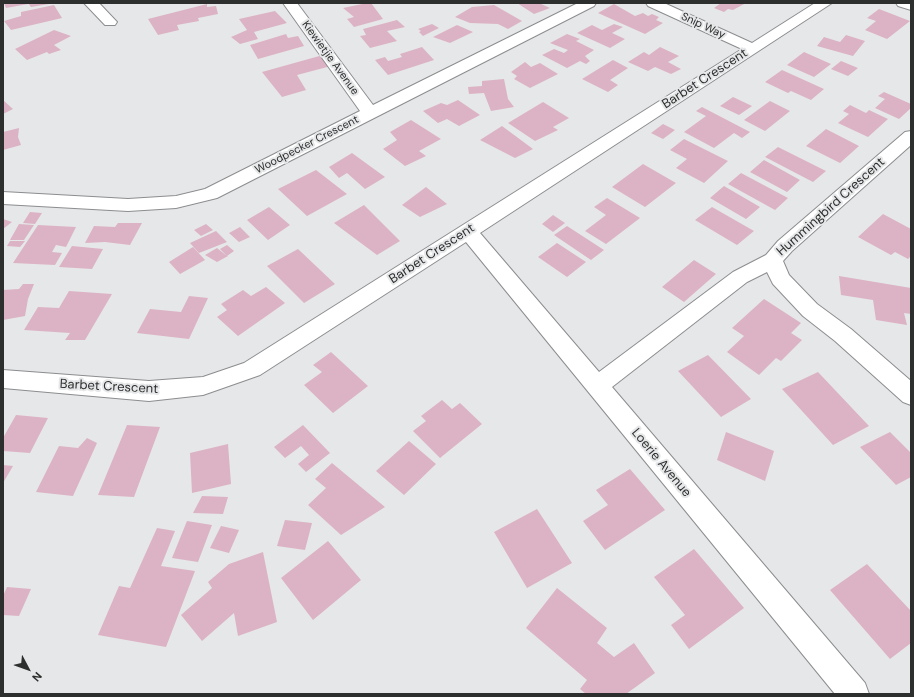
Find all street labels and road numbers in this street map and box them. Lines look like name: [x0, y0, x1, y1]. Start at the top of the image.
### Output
street label: Snip Way: [679, 10, 727, 42]
street label: Kiewietjie Avenue: [299, 18, 361, 98]
street label: Barbet Crescent: [659, 46, 751, 112]
street label: Woodpecker Crescent: [253, 113, 361, 177]
street label: Hummingbird Crescent: [774, 154, 888, 260]
street label: Barbet Crescent: [386, 221, 478, 287]
street label: Barbet Crescent: [59, 377, 159, 397]
street label: Loerie Avenue: [628, 426, 694, 500]

